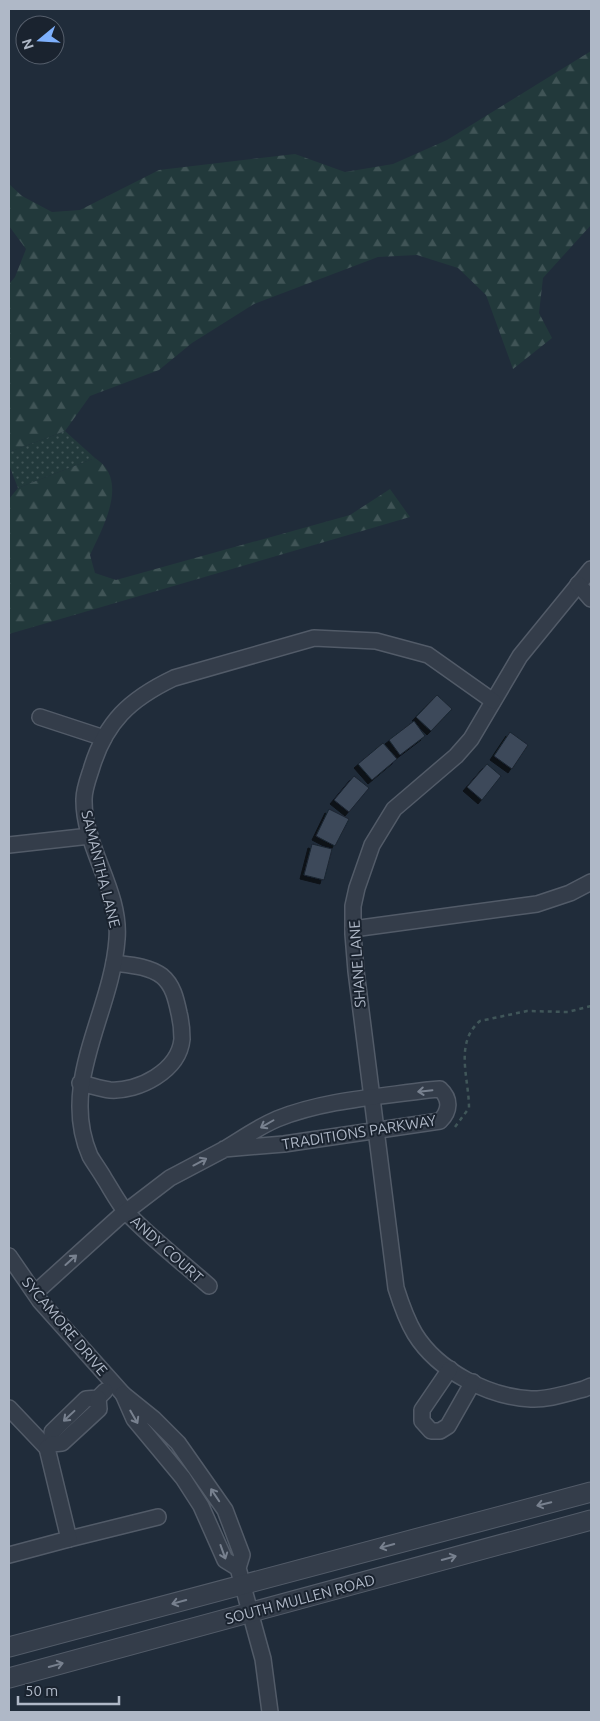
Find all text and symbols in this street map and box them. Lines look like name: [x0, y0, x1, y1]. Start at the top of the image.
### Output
north arrow: [15, 15, 65, 65]
text: N: [18, 37, 37, 51]
street label: SAMANTHA LANE: [78, 809, 124, 929]
street label: SHANE LANE: [345, 920, 369, 1008]
one-way arrow: [418, 1086, 434, 1095]
street label: TRADITIONS PARKWAY: [281, 1111, 438, 1153]
one-way arrow: [261, 1120, 275, 1130]
one-way arrow: [192, 1157, 207, 1166]
street label: ANDY COURT: [127, 1212, 207, 1286]
one-way arrow: [65, 1254, 78, 1266]
street label: SYCAMORE DRIVE: [19, 1273, 111, 1379]
one-way arrow: [63, 1410, 75, 1422]
one-way arrow: [130, 1410, 140, 1424]
one-way arrow: [210, 1488, 220, 1502]
one-way arrow: [537, 1500, 553, 1510]
one-way arrow: [379, 1542, 395, 1551]
one-way arrow: [219, 1544, 228, 1560]
one-way arrow: [440, 1553, 456, 1562]
street label: SOUTH MULLEN ROAD: [223, 1571, 377, 1627]
one-way arrow: [171, 1598, 187, 1607]
one-way arrow: [47, 1660, 63, 1670]
scale bar: [18, 1674, 119, 1706]
text: 50 m: [25, 1682, 58, 1699]

